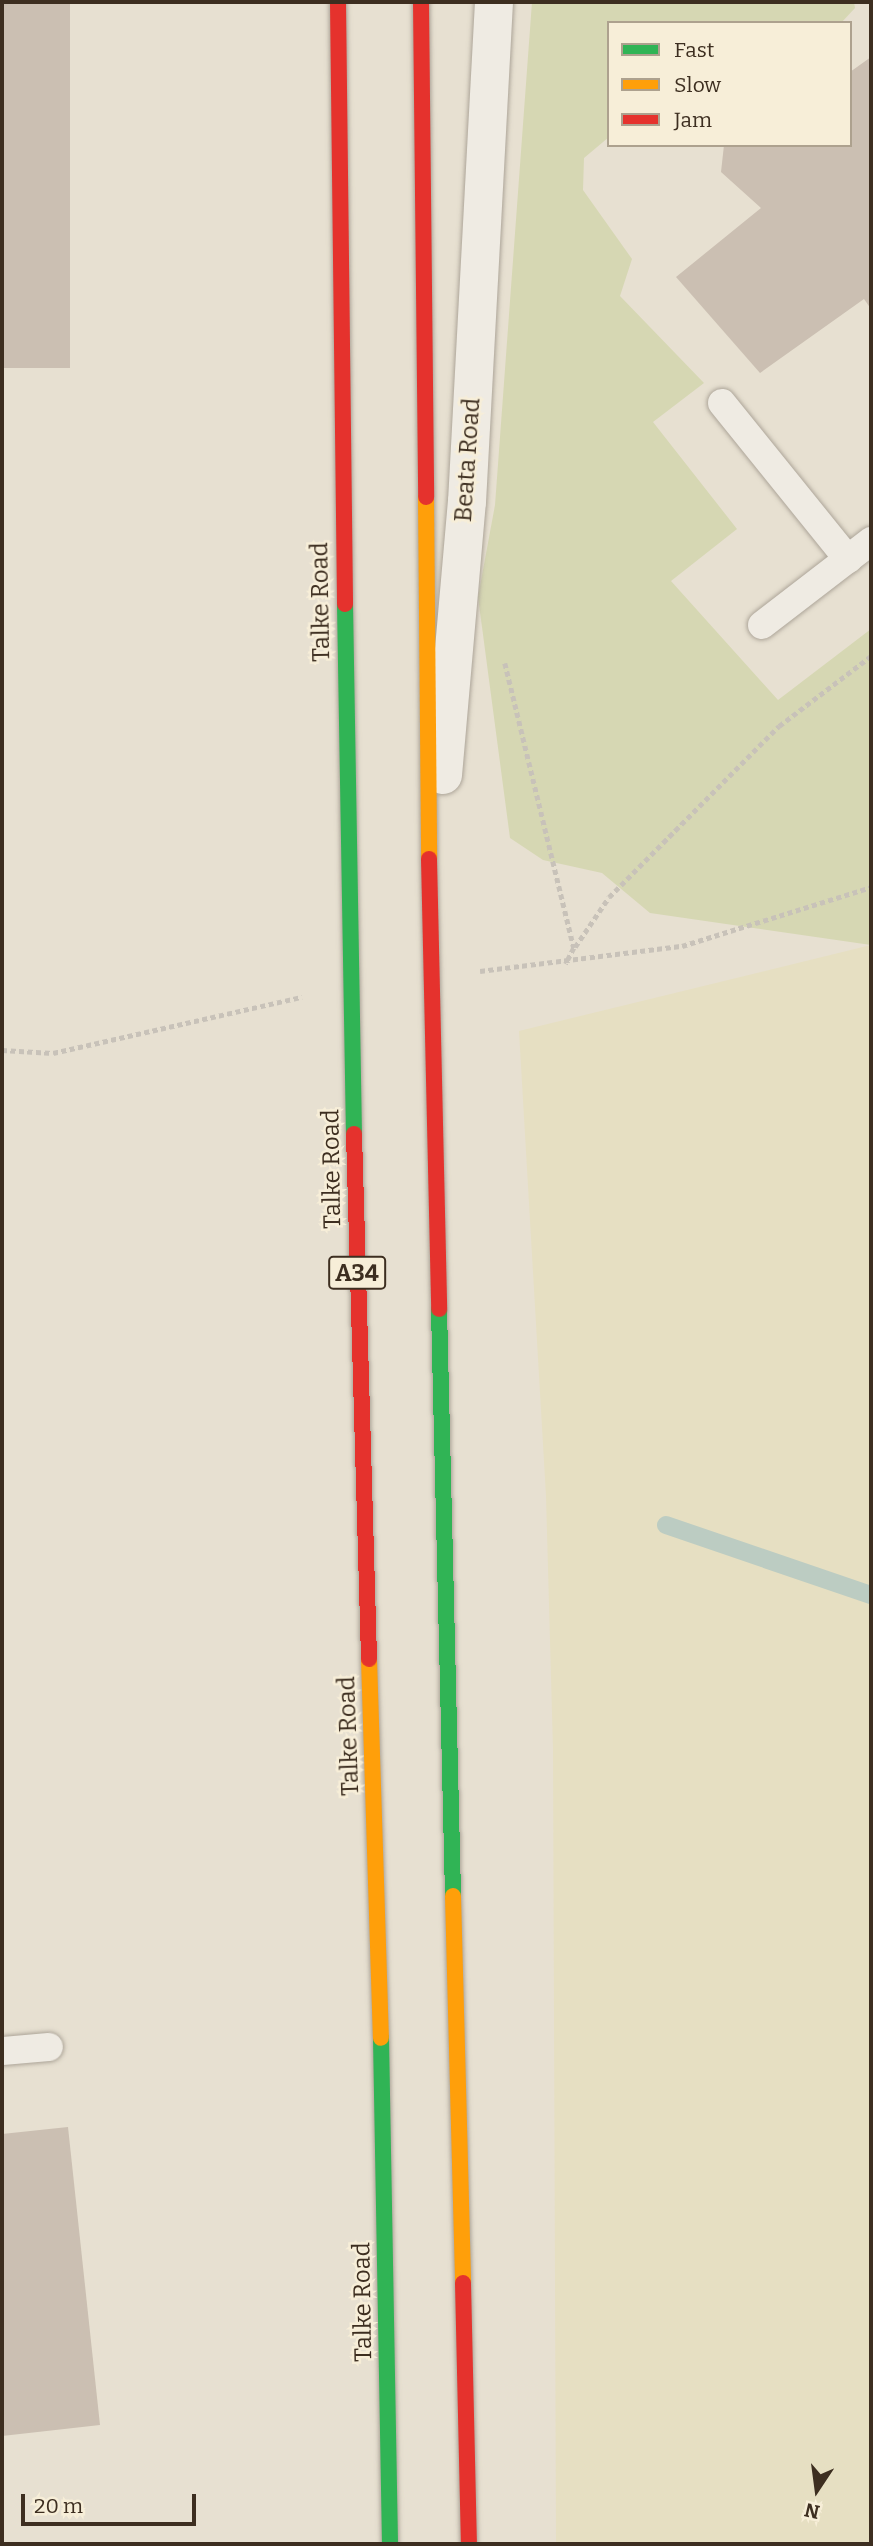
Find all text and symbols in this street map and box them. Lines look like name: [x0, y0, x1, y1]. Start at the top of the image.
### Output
legend: [607, 21, 852, 147]
text: Fast: [674, 37, 714, 63]
text: Slow: [674, 72, 721, 98]
text: Jam: [674, 107, 712, 133]
street label: Beata Road: [449, 397, 487, 523]
street label: Talke Road: [306, 542, 336, 662]
street label: Talke Road: [317, 1109, 347, 1229]
road number: A34: [327, 1254, 387, 1292]
street label: Talke Road: [333, 1676, 365, 1796]
street label: Talke Road: [348, 2242, 378, 2362]
north arrow: [782, 2455, 852, 2525]
scale bar: [24, 2480, 200, 2524]
text: 20 m: [34, 2493, 83, 2519]
text: N: [802, 2498, 822, 2524]

